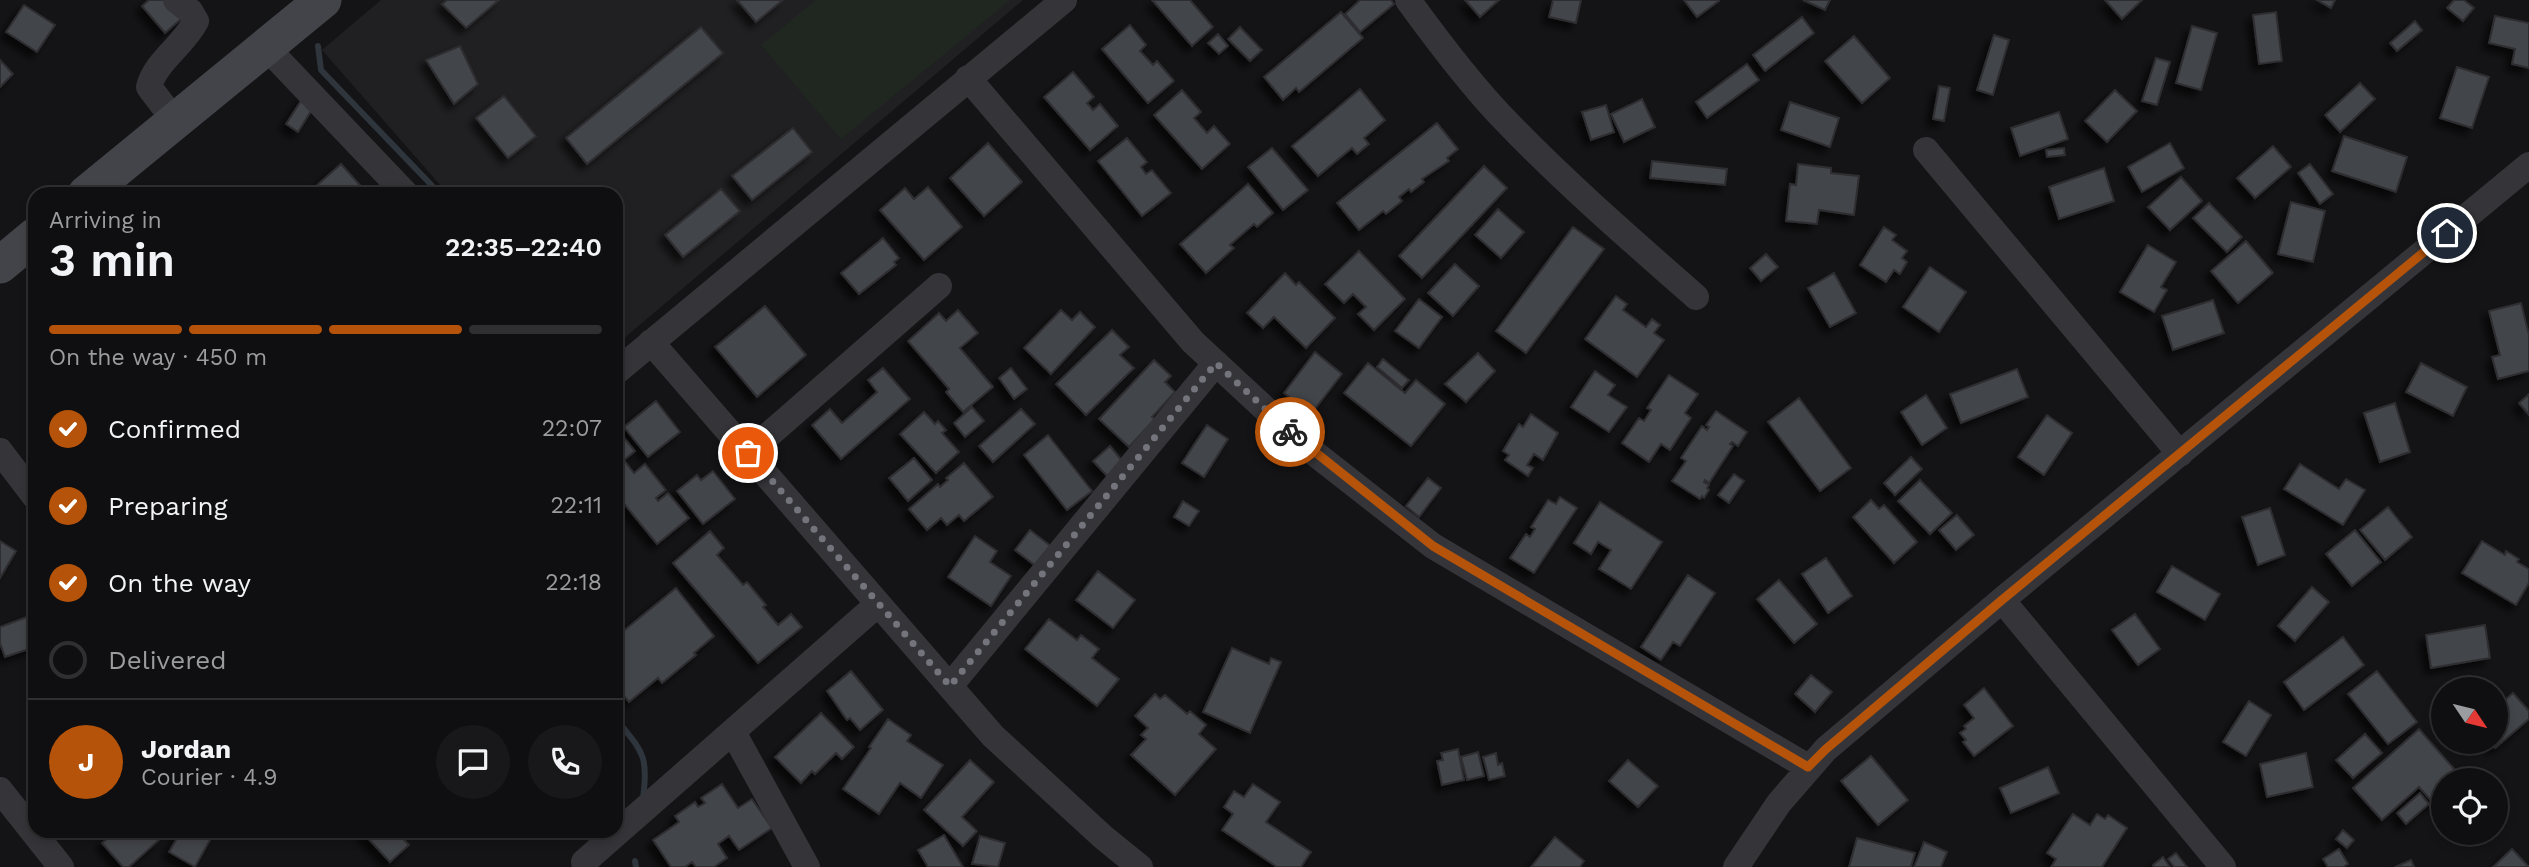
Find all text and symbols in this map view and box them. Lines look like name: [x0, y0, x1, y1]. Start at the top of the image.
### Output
pin: [2417, 203, 2477, 263]
text: Arriving in: [49, 207, 162, 234]
icon: home: [2428, 214, 2466, 252]
text: 22:35–22:40: [445, 232, 602, 262]
text: 3 min: [49, 233, 175, 287]
text: On the way · 450 m: [49, 344, 267, 371]
courier: [1255, 397, 1325, 467]
icon: check: [49, 410, 87, 448]
icon: bike: [1271, 413, 1309, 451]
text: Confirmed: [108, 414, 241, 444]
text: 22:07: [542, 415, 602, 442]
pin: [718, 423, 778, 483]
icon: bag: [729, 434, 767, 472]
icon: check: [49, 487, 87, 525]
text: Preparing: [108, 491, 228, 521]
text: 22:11: [550, 492, 602, 519]
icon: check: [49, 564, 87, 602]
text: On the way: [108, 568, 251, 598]
text: 22:18: [545, 569, 602, 596]
text: Delivered: [108, 645, 227, 675]
north arrow: [2431, 677, 2508, 754]
map controls: [2431, 677, 2508, 845]
button: chat: [436, 725, 510, 799]
button: phone: [528, 725, 602, 799]
text: Jordan: [141, 734, 231, 764]
text: J: [78, 747, 94, 777]
text: Courier · 4.9: [141, 764, 277, 791]
button: locate: [2431, 768, 2508, 845]

